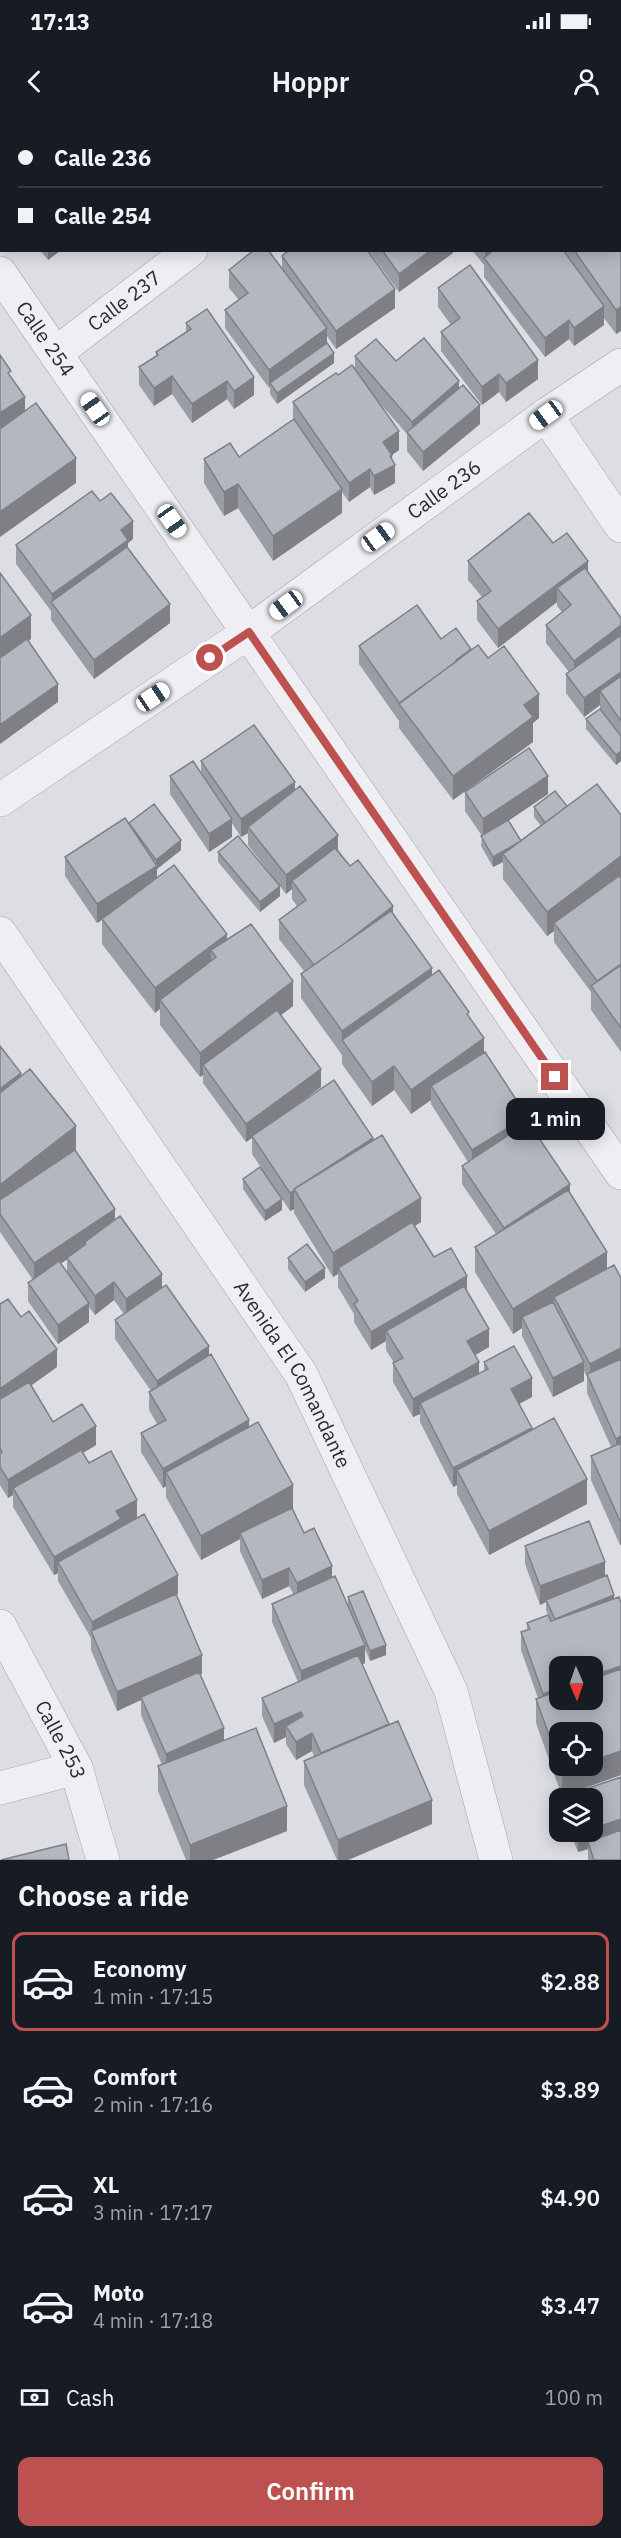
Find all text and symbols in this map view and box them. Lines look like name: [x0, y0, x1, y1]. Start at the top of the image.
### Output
text: 17:13: [30, 7, 90, 36]
text: Hoppr: [272, 64, 349, 99]
icon: back: [18, 65, 51, 98]
icon: person: [570, 65, 603, 98]
text: Calle 236: [54, 143, 151, 172]
text: Calle 254: [54, 201, 151, 230]
street label: Calle 237: [82, 264, 166, 337]
street label: Calle 254: [10, 296, 81, 381]
car: [77, 389, 113, 429]
car: [526, 397, 566, 433]
street label: Calle 236: [401, 453, 486, 525]
car: [154, 501, 190, 541]
car: [358, 519, 398, 555]
car: [266, 587, 306, 623]
route start: [196, 644, 223, 671]
car: [133, 679, 173, 715]
route end: [541, 1063, 568, 1090]
callout: 1 min: [506, 1098, 604, 1140]
text: 1 min: [530, 1105, 581, 1132]
street label: Avenida El Comandante: [228, 1275, 358, 1472]
north arrow: [549, 1656, 603, 1710]
map controls: [549, 1656, 603, 1842]
street label: Calle 253: [29, 1695, 92, 1782]
button: locate: [549, 1722, 603, 1776]
button: layers: [549, 1788, 603, 1842]
text: Choose a ride: [18, 1878, 189, 1913]
text: Economy: [93, 1954, 187, 1983]
icon: car: [21, 1955, 75, 2009]
text: $2.88: [541, 1967, 600, 1996]
text: 1 min · 17:15: [93, 1983, 213, 2010]
text: Comfort: [93, 2062, 177, 2091]
icon: car: [21, 2063, 75, 2117]
text: $3.89: [541, 2075, 600, 2104]
text: 2 min · 17:16: [93, 2091, 213, 2118]
text: XL: [93, 2170, 119, 2199]
icon: car: [21, 2171, 75, 2225]
text: $4.90: [541, 2183, 600, 2212]
text: 3 min · 17:17: [93, 2199, 213, 2226]
text: Moto: [93, 2278, 144, 2307]
icon: car: [21, 2279, 75, 2333]
text: $3.47: [541, 2291, 600, 2320]
text: 4 min · 17:18: [93, 2307, 213, 2334]
icon: cash: [18, 2381, 51, 2414]
text: Cash: [66, 2383, 115, 2412]
text: 100 m: [545, 2384, 603, 2411]
button: Confirm: [18, 2457, 603, 2526]

